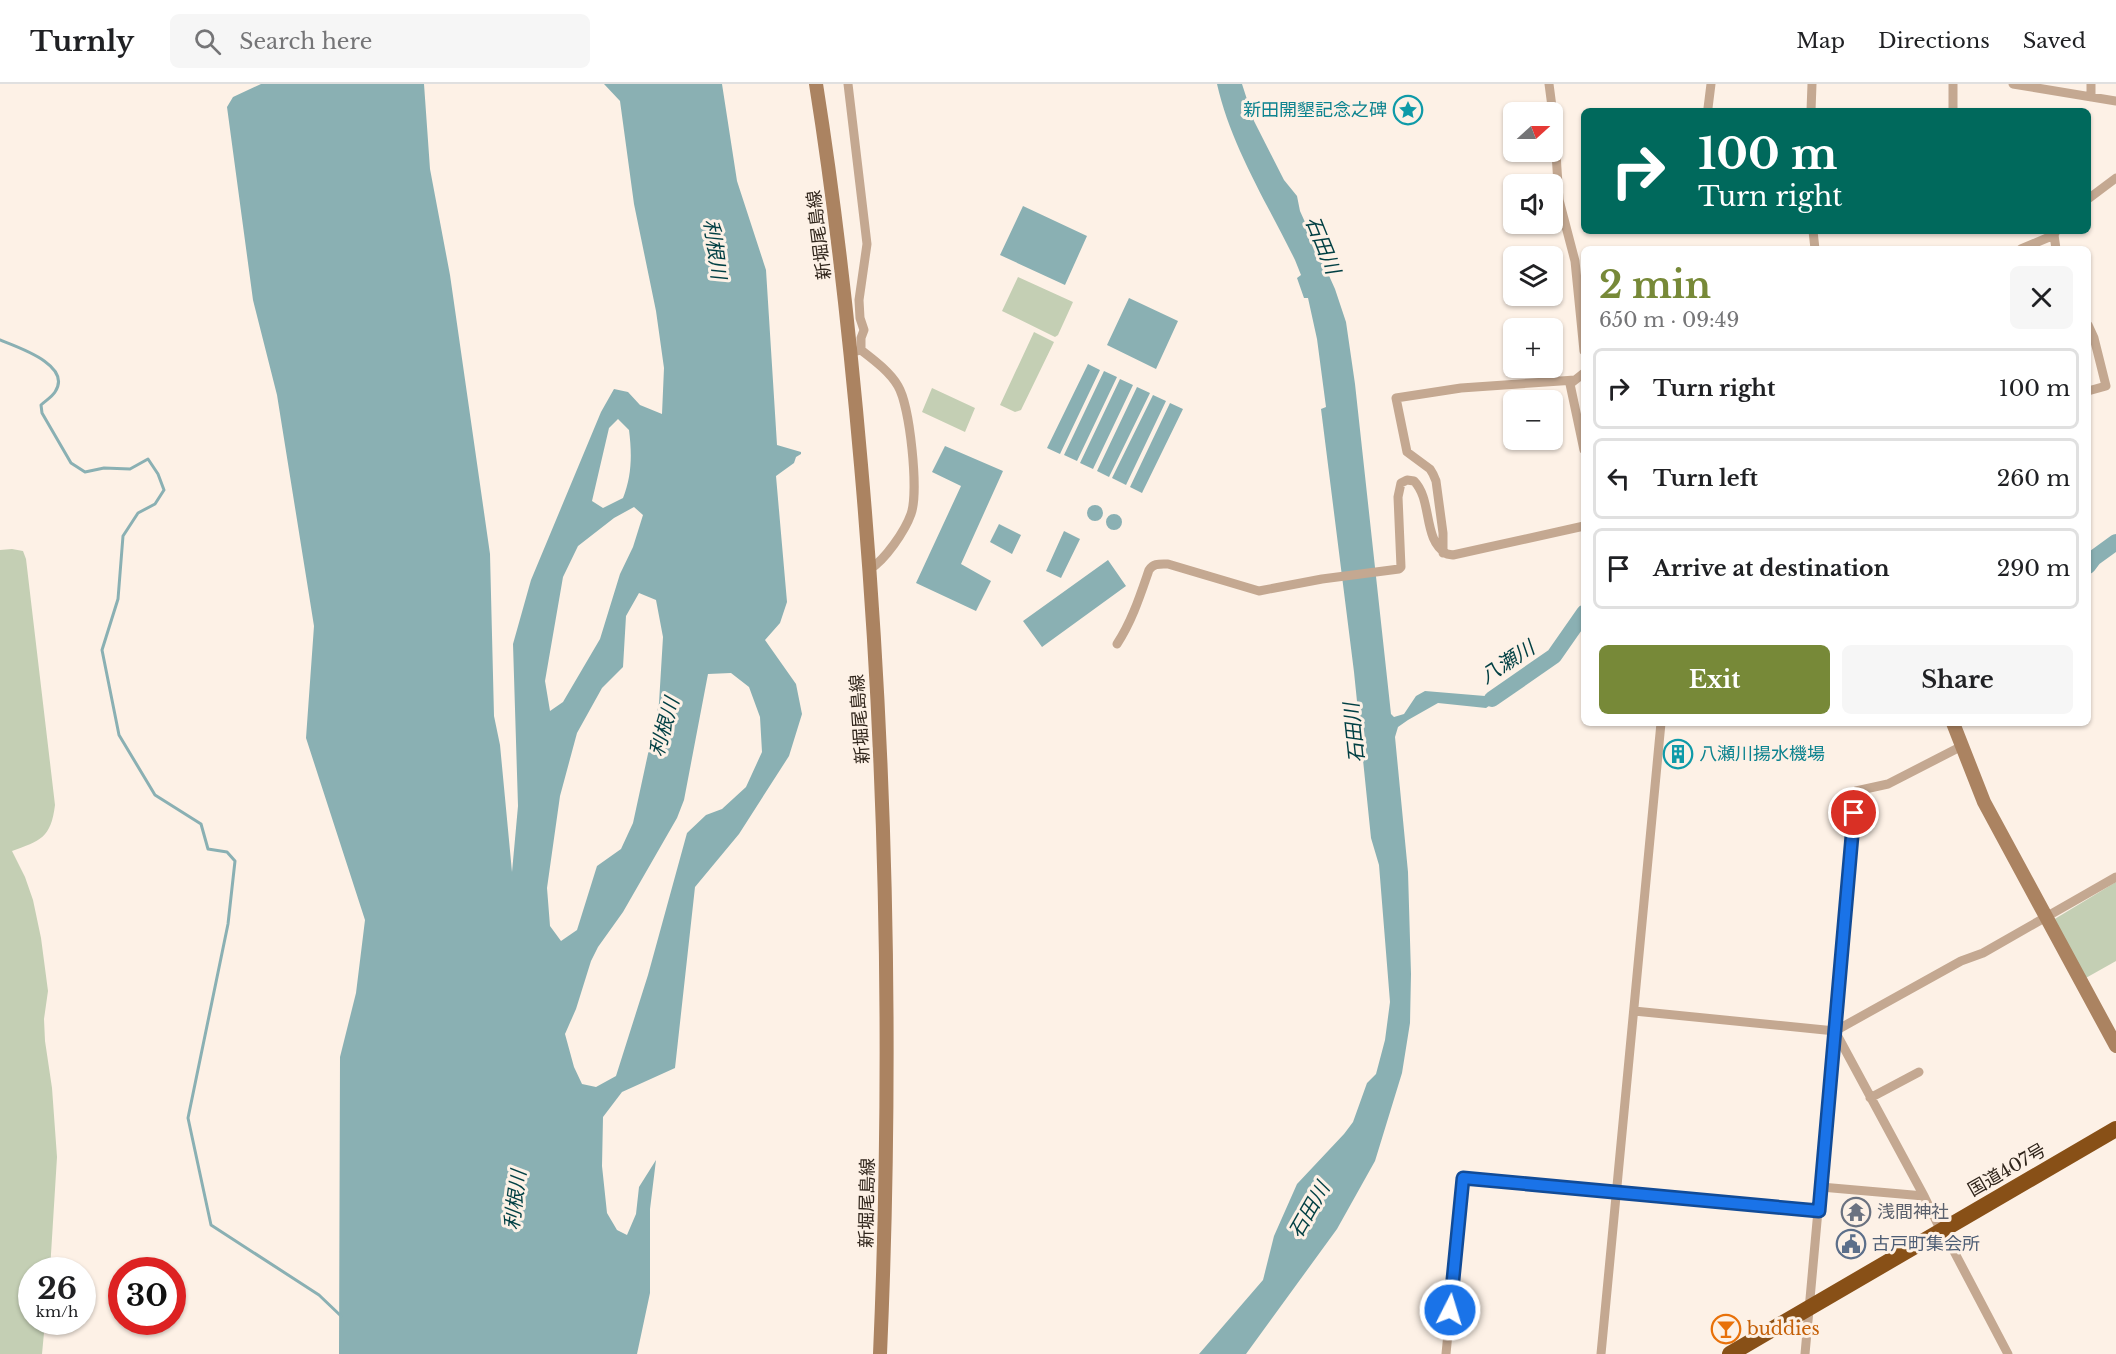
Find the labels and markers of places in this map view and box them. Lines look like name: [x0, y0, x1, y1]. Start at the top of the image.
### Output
place icon: 新田開墾記念之碑: [1392, 94, 1424, 126]
place label: 新田開墾記念之碑: [1243, 99, 1387, 121]
building icon: 八瀬川揚水機場: [1662, 738, 1694, 770]
place label: 八瀬川揚水機場: [1699, 743, 1825, 765]
pin: [1828, 787, 1879, 838]
temple icon: 浅間神社: [1840, 1196, 1872, 1228]
place label: 浅間神社: [1877, 1201, 1949, 1223]
public building icon: 古戸町集会所: [1835, 1228, 1867, 1260]
place label: 古戸町集会所: [1872, 1233, 1980, 1255]
bar icon: buddies: [1710, 1313, 1742, 1345]
place label: buddies: [1746, 1318, 1820, 1340]

